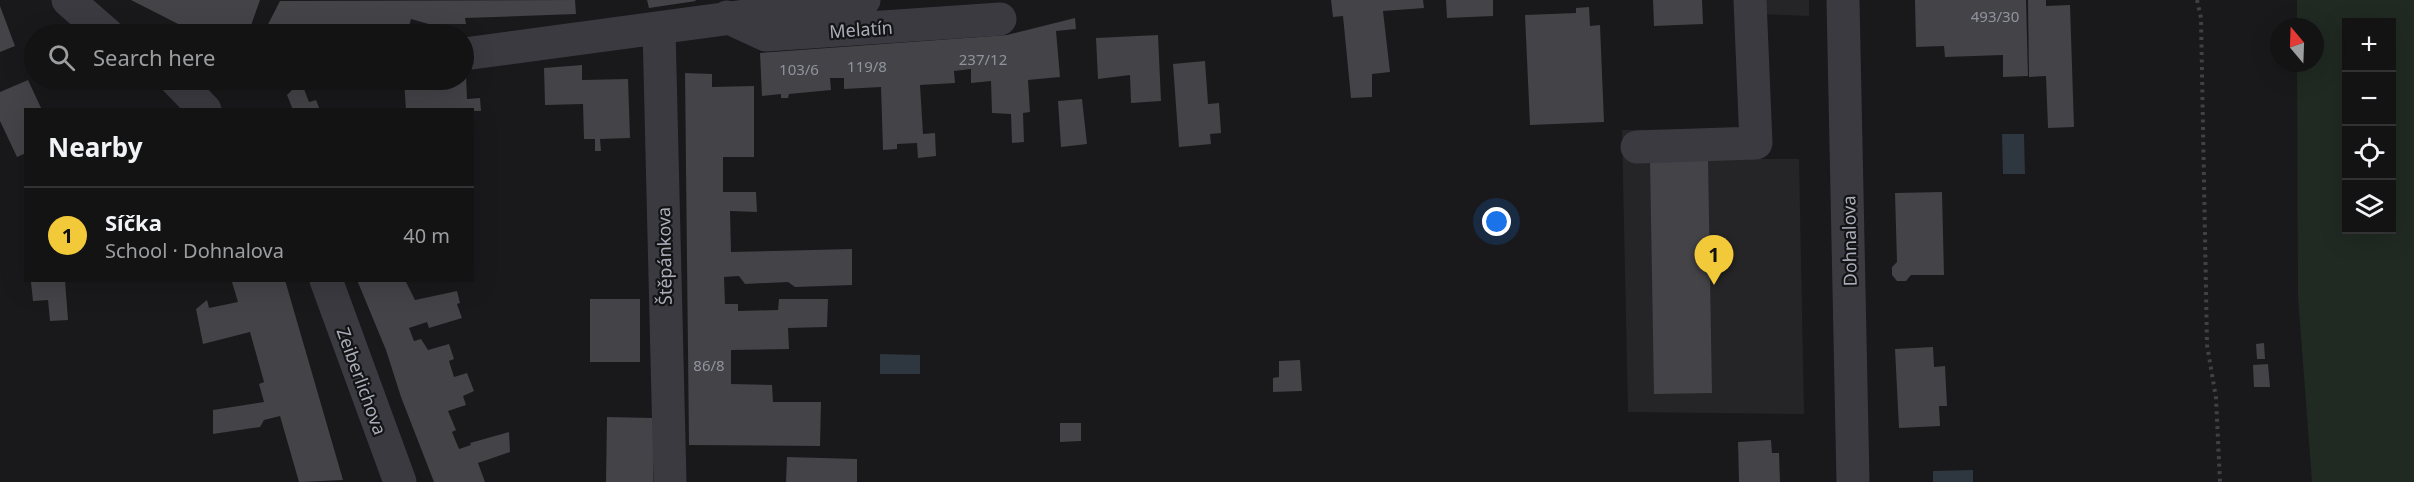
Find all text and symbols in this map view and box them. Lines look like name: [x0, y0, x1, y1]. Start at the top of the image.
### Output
house number: 493/30: [1971, 6, 2019, 26]
street label: Melatín: [828, 15, 894, 43]
north arrow: [2270, 18, 2324, 72]
map controls: [2342, 18, 2396, 234]
button: +: [2342, 18, 2396, 72]
search box: [24, 24, 474, 90]
icon: search: [45, 41, 78, 74]
text: Search here: [93, 42, 215, 72]
house number: 237/12: [959, 49, 1007, 69]
house number: 119/8: [847, 56, 887, 76]
house number: 103/6: [779, 59, 819, 79]
button: −: [2342, 72, 2396, 126]
button: locate: [2342, 126, 2396, 180]
text: Nearby: [48, 129, 143, 165]
button: layers: [2342, 180, 2396, 234]
street label: Dohnalova: [1836, 195, 1862, 287]
text: Síčka: [105, 207, 162, 237]
street label: Štěpánkova: [651, 207, 677, 305]
your location: [1482, 207, 1511, 236]
text: 1: [62, 222, 73, 249]
text: 40 m: [403, 222, 450, 249]
pin: 1: [1694, 236, 1734, 285]
text: School · Dohnalova: [105, 237, 284, 264]
street label: Zeiberlichova: [331, 324, 393, 438]
house number: 86/8: [693, 355, 725, 375]

